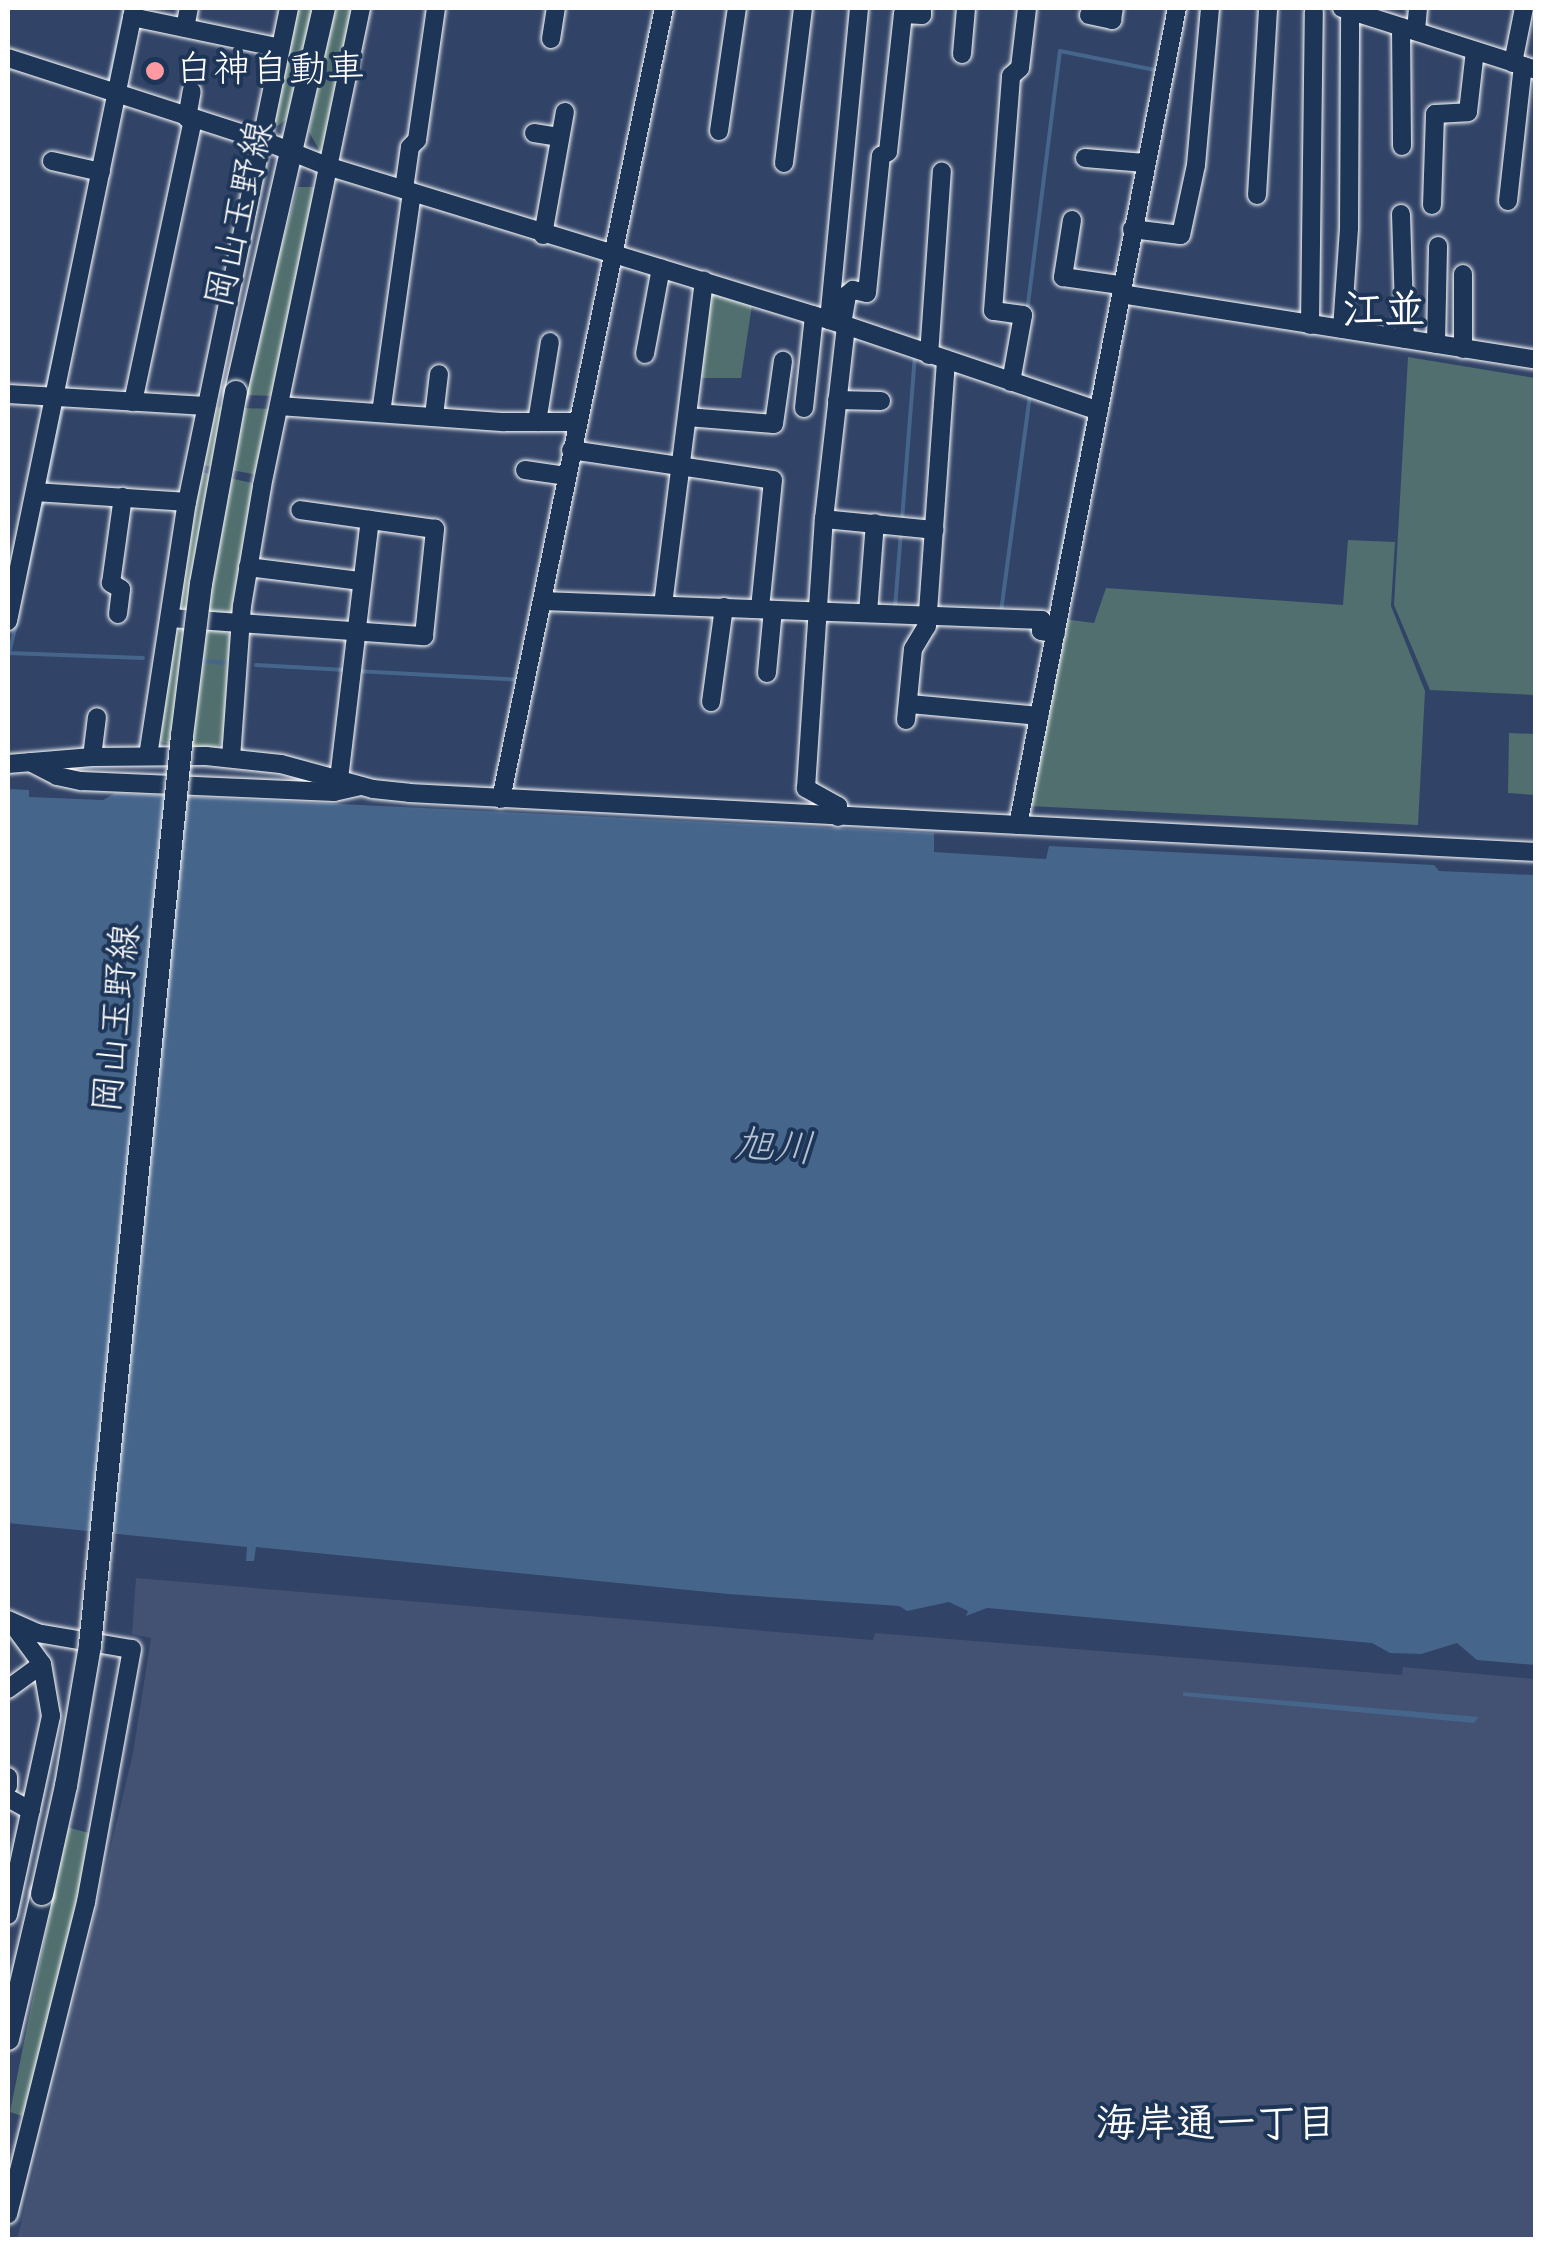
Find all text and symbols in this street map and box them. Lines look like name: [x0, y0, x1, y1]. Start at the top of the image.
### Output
place label: 白神自動車: [175, 48, 365, 94]
marker: 白神自動車: [144, 60, 166, 82]
street label: 岡山玉野線: [197, 116, 285, 312]
district label: 江並: [1342, 286, 1426, 336]
street label: 岡山玉野線: [85, 921, 151, 1115]
water label: 旭川: [732, 1121, 816, 1175]
district label: 海岸通一丁目: [1096, 2101, 1336, 2149]

